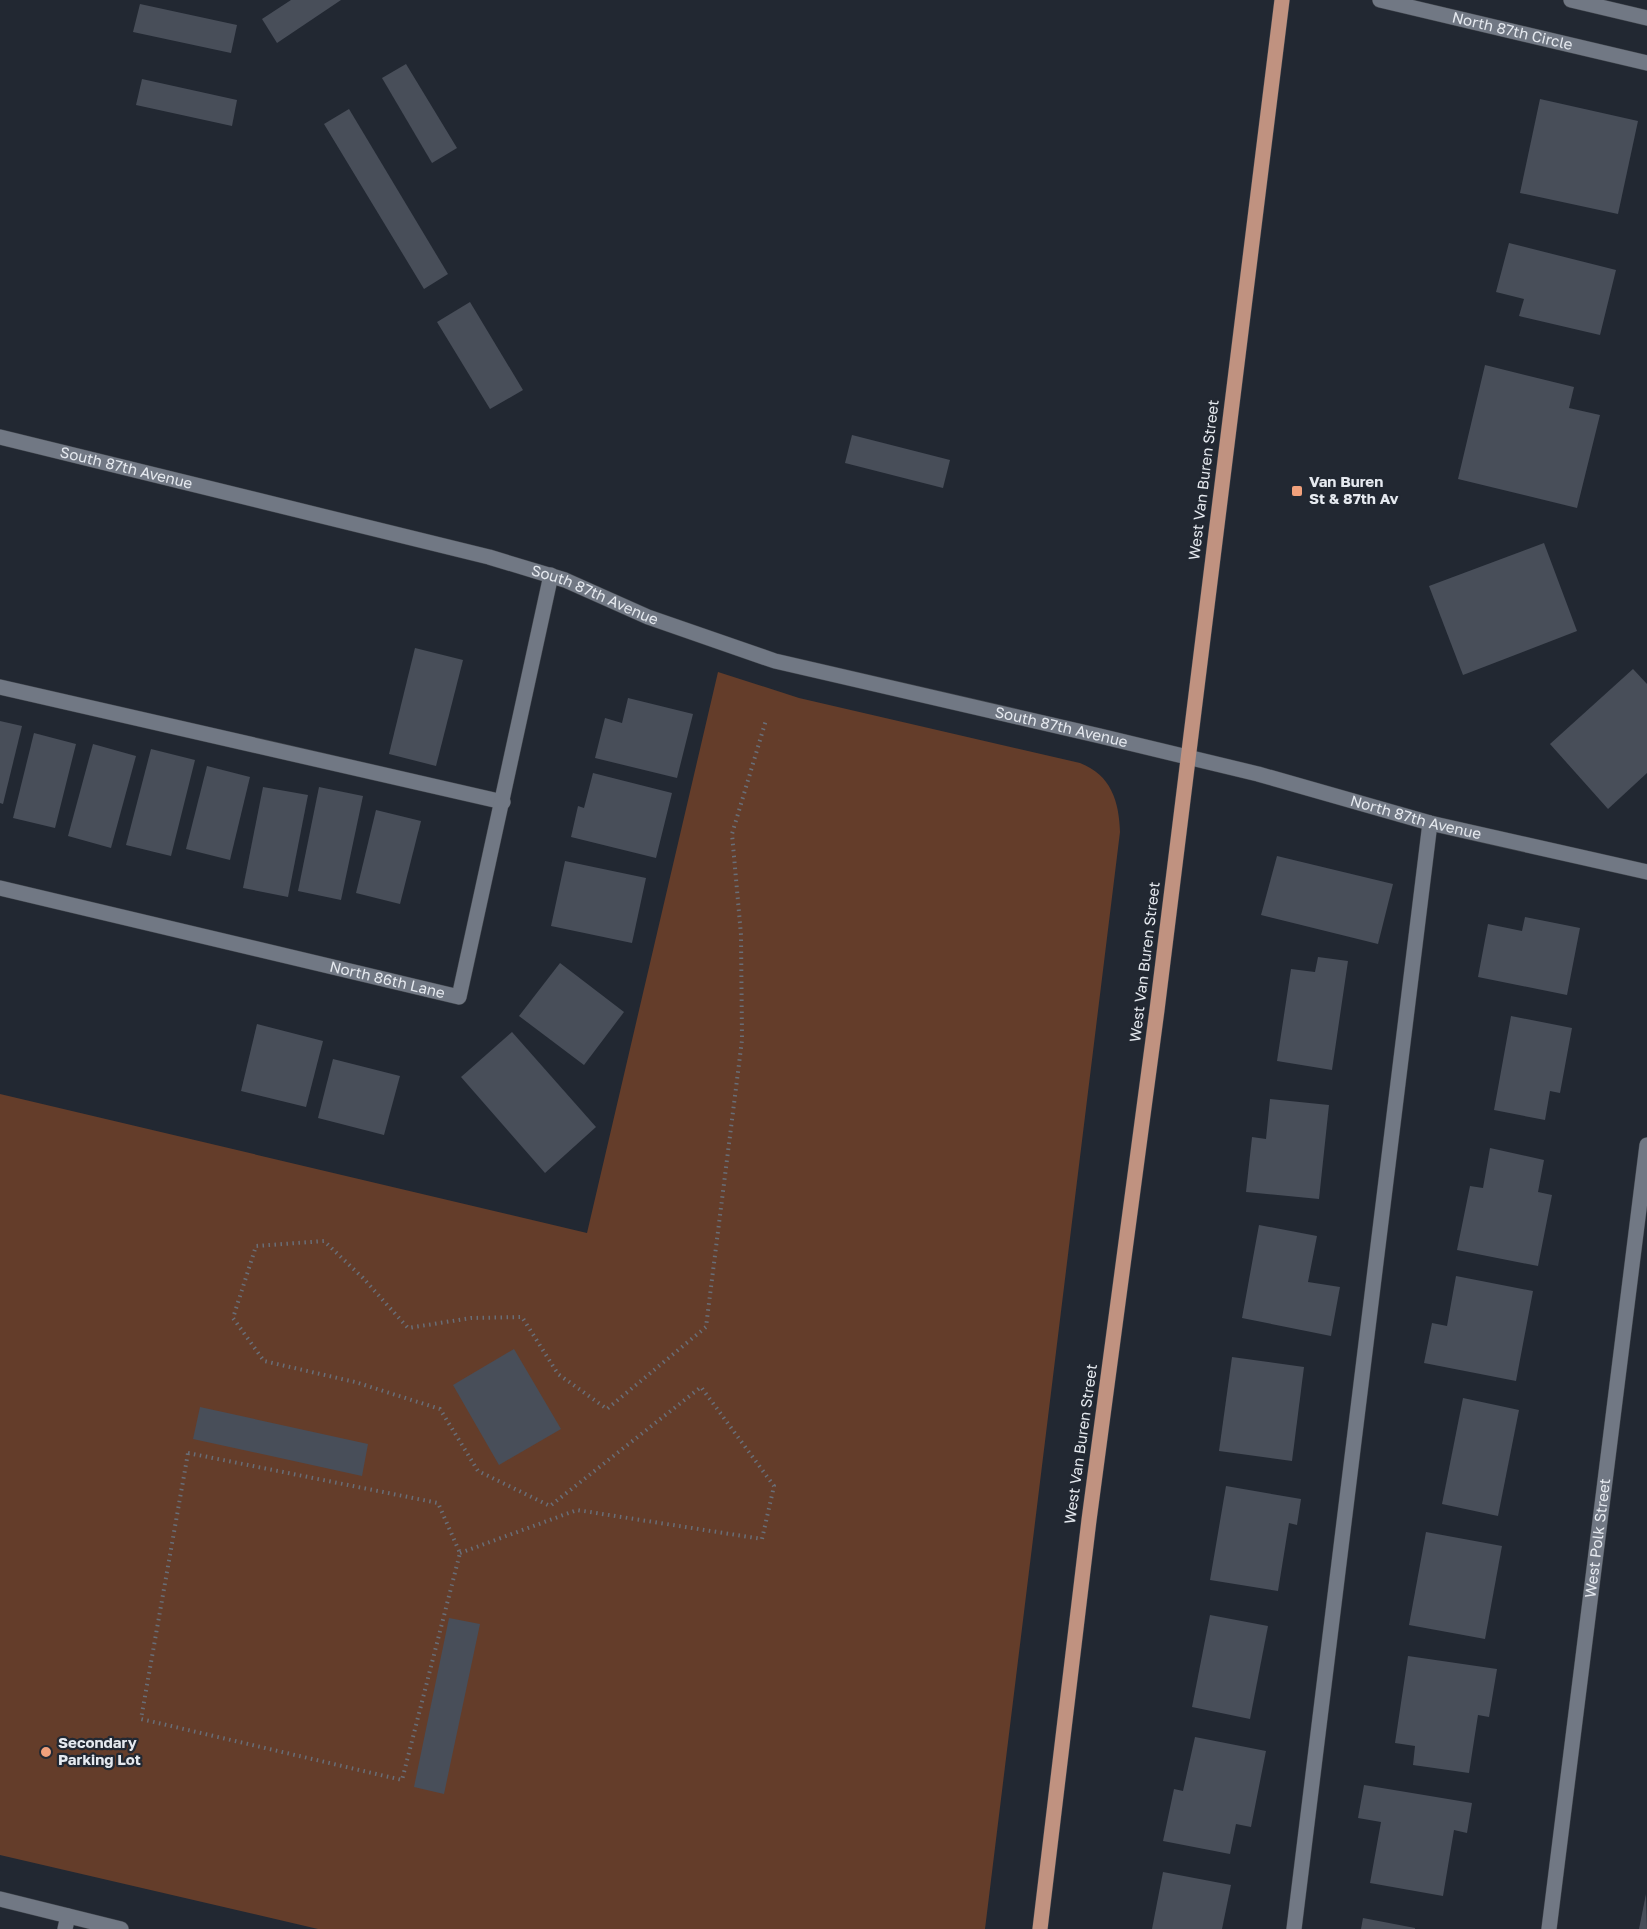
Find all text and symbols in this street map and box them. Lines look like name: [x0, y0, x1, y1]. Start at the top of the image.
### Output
street label: North 87th Circle: [1451, 7, 1575, 53]
street label: West Van Buren Street: [1184, 399, 1222, 561]
street label: South 87th Avenue: [58, 442, 195, 492]
place label: Van Buren St & 87th Av: [1309, 472, 1398, 507]
marker: Van Buren St & 87th Av: [1290, 484, 1304, 498]
street label: South 87th Avenue: [529, 560, 661, 628]
street label: South 87th Avenue: [993, 702, 1130, 750]
street label: North 87th Avenue: [1349, 791, 1483, 842]
street label: West Van Buren Street: [1125, 881, 1163, 1043]
street label: North 86th Lane: [328, 957, 447, 1001]
street label: West Van Buren Street: [1060, 1363, 1100, 1525]
street label: West Polk Street: [1580, 1477, 1613, 1599]
place label: Secondary Parking Lot: [58, 1733, 141, 1768]
marker: Secondary Parking Lot: [39, 1745, 53, 1759]

